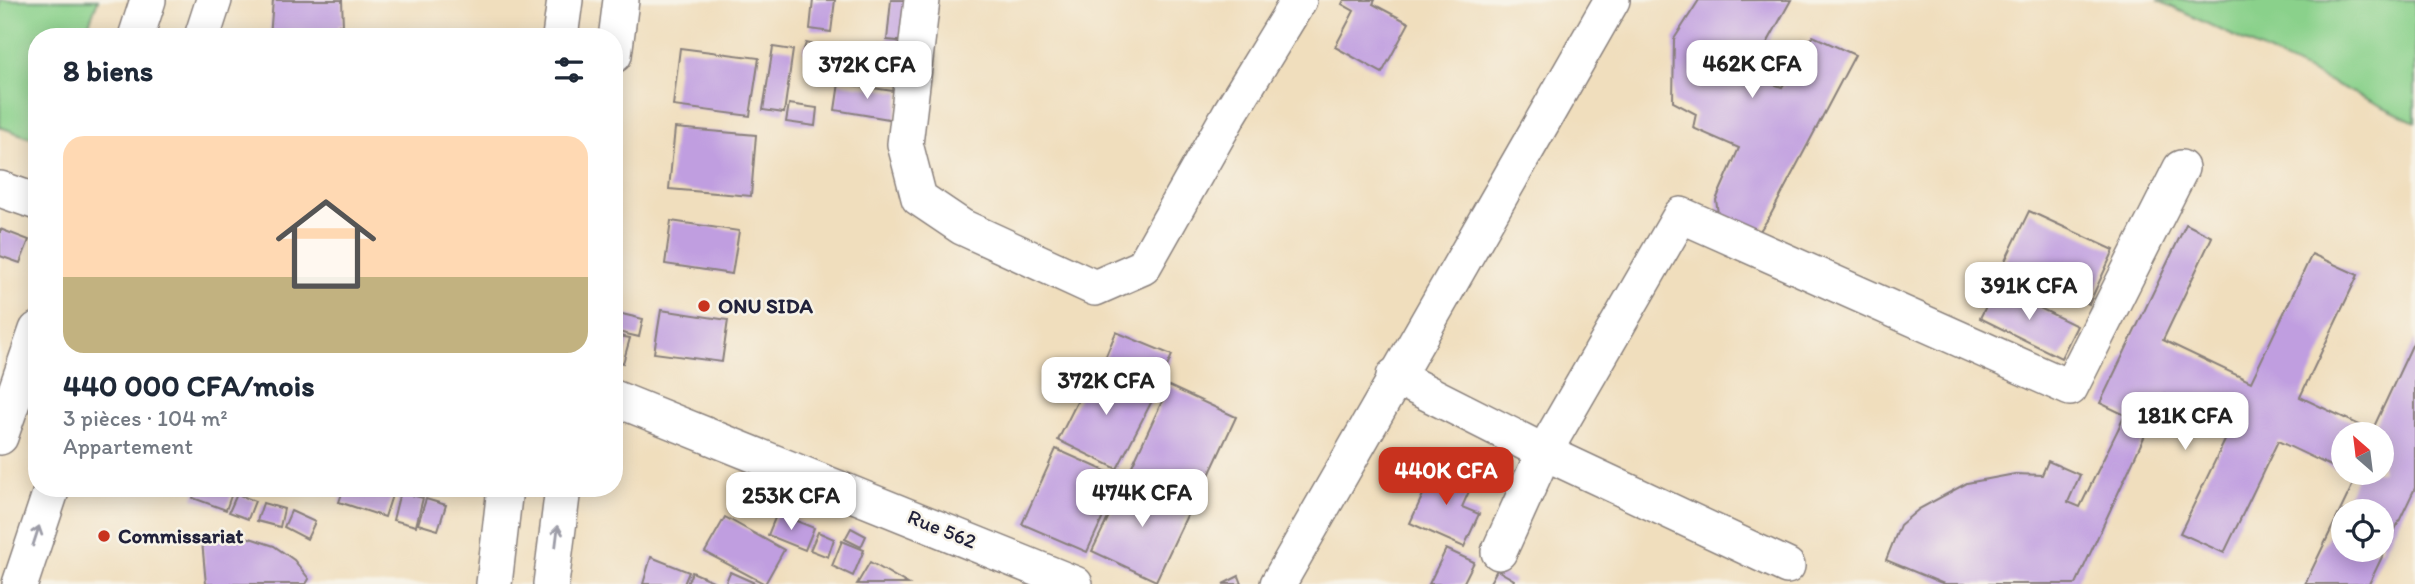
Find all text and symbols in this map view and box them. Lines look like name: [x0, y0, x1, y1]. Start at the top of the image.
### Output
pin: 462K CFA: [1680, 41, 1824, 100]
pin: 372K CFA: [795, 42, 939, 101]
text: 462K CFA: [1702, 49, 1802, 77]
text: 372K CFA: [818, 50, 916, 78]
icon: filters: [550, 51, 588, 89]
text: 8 biens: [63, 52, 153, 89]
icon: home: [263, 181, 389, 307]
pin: 391K CFA: [1957, 262, 2101, 322]
text: 391K CFA: [1981, 271, 2077, 299]
place label: ONU SIDA: [718, 293, 814, 318]
marker: ONU SIDA: [696, 298, 712, 314]
pin: 372K CFA: [1034, 358, 1178, 417]
text: 372K CFA: [1057, 366, 1155, 394]
text: 440 000 CFA/mois: [63, 367, 315, 404]
pin: 181K CFA: [2113, 392, 2257, 452]
text: 181K CFA: [2137, 401, 2233, 429]
text: 3 pièces · 104 m²: [63, 404, 228, 432]
north arrow: [2331, 422, 2394, 485]
map controls: [2331, 422, 2394, 562]
text: Appartement: [63, 432, 193, 460]
pin: 440K CFA: [1374, 448, 1518, 507]
text: 440K CFA: [1395, 456, 1497, 484]
pin: 474K CFA: [1070, 470, 1214, 529]
pin: 253K CFA: [719, 472, 863, 532]
text: 474K CFA: [1092, 478, 1192, 506]
text: 253K CFA: [742, 481, 840, 509]
button: locate: [2331, 499, 2394, 562]
street label: Rue 562: [904, 503, 980, 554]
place label: Commissariat: [118, 523, 244, 548]
one-way arrow: [30, 525, 43, 547]
one-way arrow: [550, 525, 563, 548]
marker: Commissariat: [96, 528, 112, 544]

